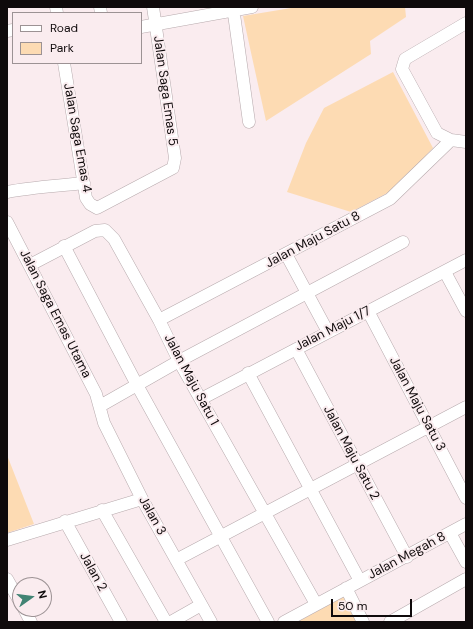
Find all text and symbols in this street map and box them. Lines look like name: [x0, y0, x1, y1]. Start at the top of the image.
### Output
legend: [12, 12, 142, 64]
text: Road: [50, 20, 78, 36]
street label: Jalan Saga Emas 5: [150, 35, 180, 147]
text: Park: [50, 40, 74, 56]
street label: Jalan Saga Emas 4: [60, 82, 94, 194]
street label: Jalan Maju Satu 8: [263, 208, 363, 272]
street label: Jalan Saga Emas Utama: [16, 247, 94, 381]
street label: Jalan Maju 1/7: [293, 303, 373, 355]
street label: Jalan Maju Satu 1: [160, 332, 222, 428]
street label: Jalan Maju Satu 3: [386, 354, 448, 454]
street label: Jalan Maju Satu 2: [320, 403, 382, 503]
street label: Jalan 3: [135, 494, 169, 538]
street label: Jalan Megah 8: [365, 529, 449, 583]
street label: Jalan 2: [76, 550, 110, 594]
north arrow: [12, 577, 52, 617]
text: N: [35, 589, 50, 600]
scale bar: [333, 591, 414, 617]
text: 50 m: [338, 598, 367, 614]

